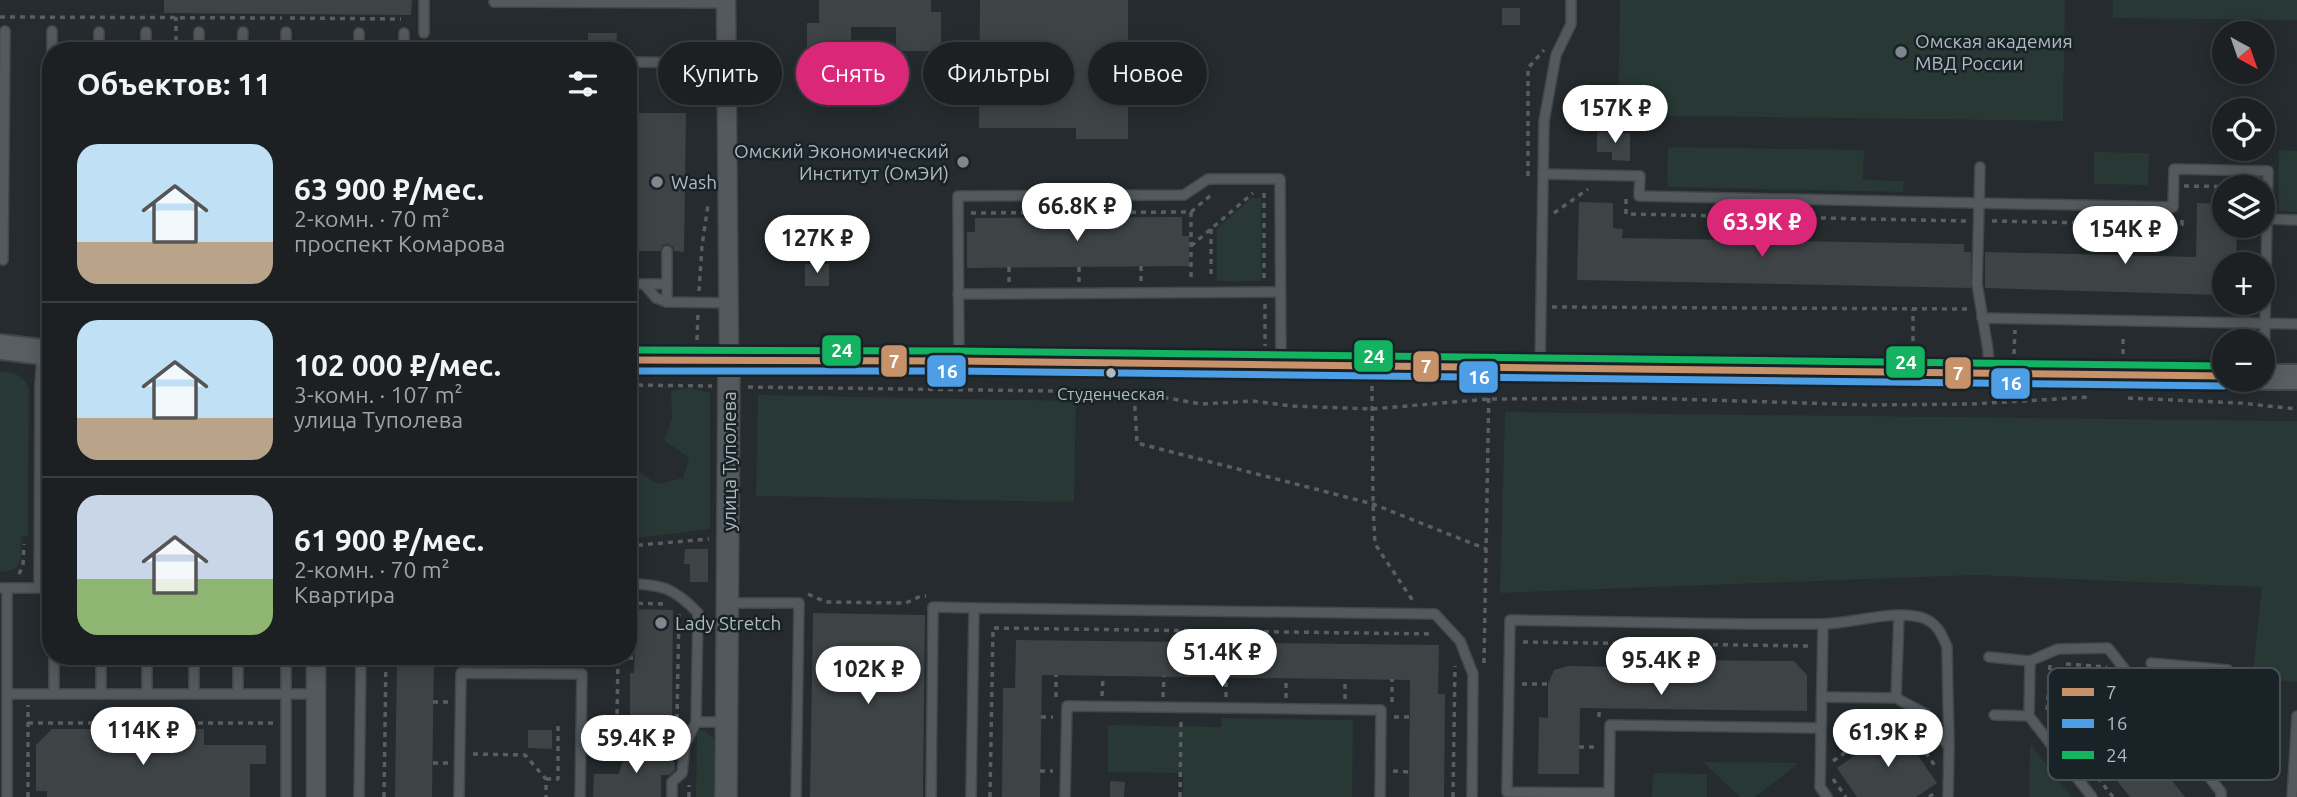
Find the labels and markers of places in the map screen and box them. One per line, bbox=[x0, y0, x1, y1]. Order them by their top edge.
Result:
place label: Омская академия МВД России bbox=[1915, 30, 2073, 74]
marker: Омская академия МВД России bbox=[1893, 44, 1909, 60]
pin: 157K ₽ bbox=[1558, 86, 1672, 145]
place label: Омский Экономический Институт (ОмЭИ) bbox=[734, 140, 949, 184]
marker: Омский Экономический Институт (ОмЭИ) bbox=[955, 154, 971, 170]
place label: Wash bbox=[671, 171, 717, 193]
marker: Wash bbox=[649, 174, 665, 190]
pin: 66.8K ₽ bbox=[1012, 184, 1142, 243]
pin: 63.9K ₽ bbox=[1697, 200, 1827, 259]
pin: 154K ₽ bbox=[2068, 206, 2182, 266]
pin: 127K ₽ bbox=[760, 216, 874, 275]
marker: Студенческая bbox=[1104, 366, 1118, 380]
place label: Студенческая bbox=[1057, 384, 1165, 403]
place label: Lady Stretch bbox=[675, 612, 781, 634]
marker: Lady Stretch bbox=[653, 615, 669, 631]
pin: 51.4K ₽ bbox=[1157, 630, 1287, 689]
pin: 95.4K ₽ bbox=[1596, 638, 1726, 697]
pin: 102K ₽ bbox=[811, 646, 925, 706]
pin: 114K ₽ bbox=[86, 708, 200, 767]
pin: 61.9K ₽ bbox=[1823, 710, 1953, 769]
pin: 59.4K ₽ bbox=[571, 716, 701, 775]

